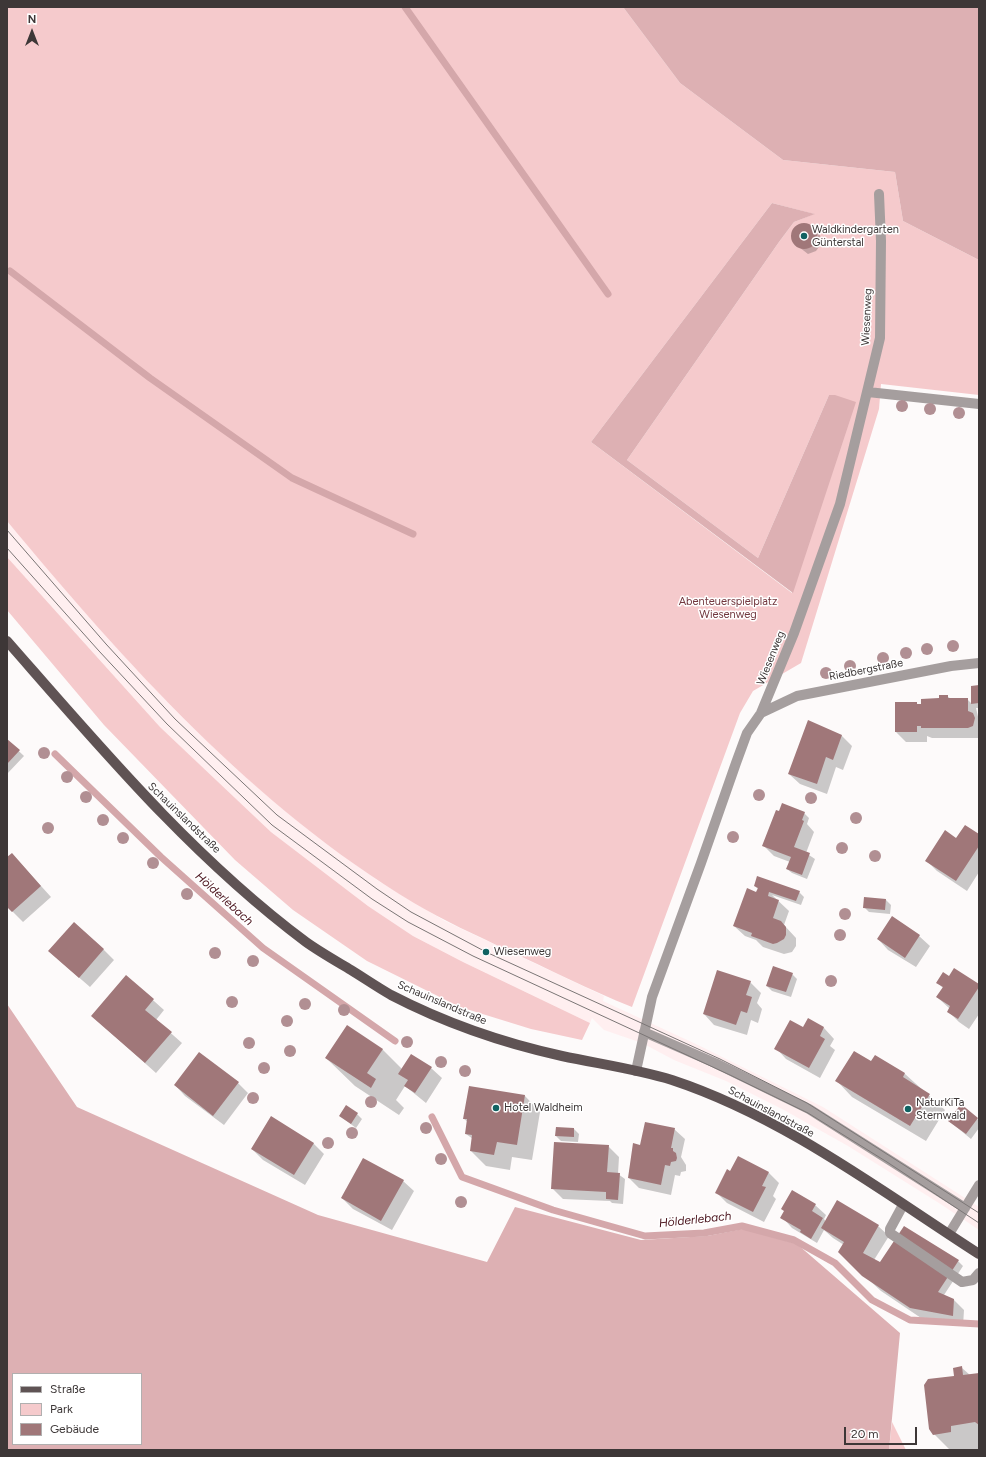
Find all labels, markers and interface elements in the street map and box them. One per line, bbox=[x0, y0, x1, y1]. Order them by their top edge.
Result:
north arrow bbox=[12, 12, 52, 52]
text: N bbox=[28, 13, 36, 26]
place label: Waldkindergarten Günterstal bbox=[812, 223, 899, 249]
marker: Waldkindergarten Günterstal bbox=[799, 231, 809, 241]
street label: Wiesenweg bbox=[859, 288, 875, 346]
park label: Abenteuerspielplatz Wiesenweg bbox=[679, 595, 777, 621]
street label: Wiesenweg bbox=[754, 629, 788, 687]
street label: Riedbergstraße bbox=[828, 656, 904, 684]
street label: Schauinslandstraße bbox=[145, 780, 223, 856]
water label: Hölderlebach bbox=[192, 869, 256, 929]
place label: Wiesenweg bbox=[494, 945, 551, 959]
marker: Wiesenweg bbox=[481, 947, 491, 957]
street label: Schauinslandstraße bbox=[395, 978, 489, 1028]
street label: Schauinslandstraße bbox=[726, 1084, 816, 1140]
place label: NaturKiTa Sternwald bbox=[916, 1096, 966, 1122]
place label: Hotel Waldheim bbox=[504, 1101, 583, 1115]
marker: Hotel Waldheim bbox=[491, 1103, 501, 1113]
marker: NaturKiTa Sternwald bbox=[903, 1104, 913, 1114]
water label: Hölderlebach bbox=[658, 1209, 732, 1231]
legend bbox=[12, 1373, 142, 1445]
text: Straße bbox=[50, 1382, 85, 1396]
text: Park bbox=[50, 1402, 73, 1416]
scale bar bbox=[846, 1419, 919, 1445]
text: Gebäude bbox=[50, 1422, 99, 1436]
text: 20 m bbox=[851, 1427, 879, 1441]

